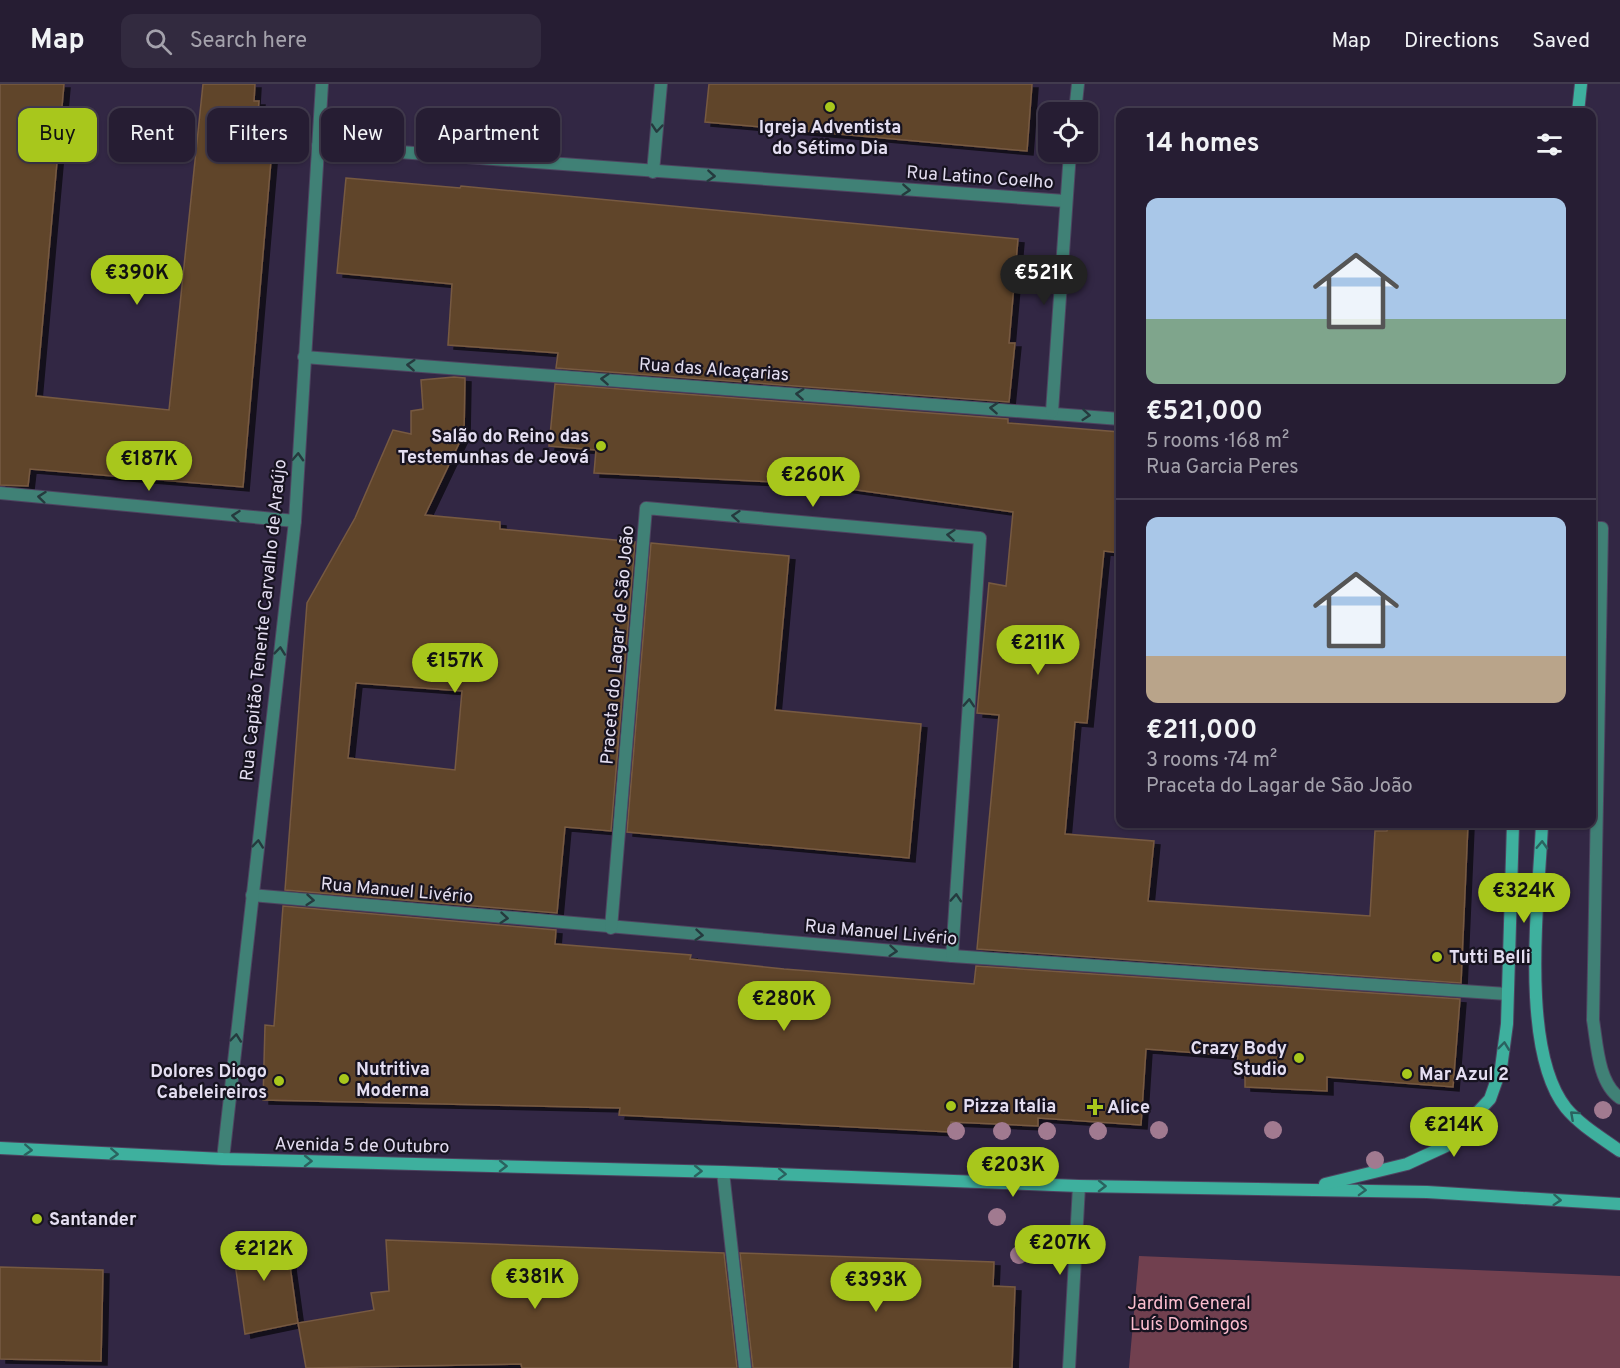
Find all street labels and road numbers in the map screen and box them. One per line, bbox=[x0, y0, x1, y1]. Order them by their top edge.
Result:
street label: Rua Latino Coelho bbox=[906, 162, 1054, 195]
street label: Rua das Alcaçarias bbox=[638, 354, 790, 387]
street label: Rua Capitão Tenente Carvalho de Araújo bbox=[236, 458, 293, 782]
street label: Praceta do Lagar de São João bbox=[597, 525, 640, 766]
street label: Rua Manuel Livério bbox=[320, 873, 474, 910]
street label: Rua Manuel Livério bbox=[804, 915, 958, 952]
street label: Avenida 5 de Outubro bbox=[274, 1133, 449, 1160]

